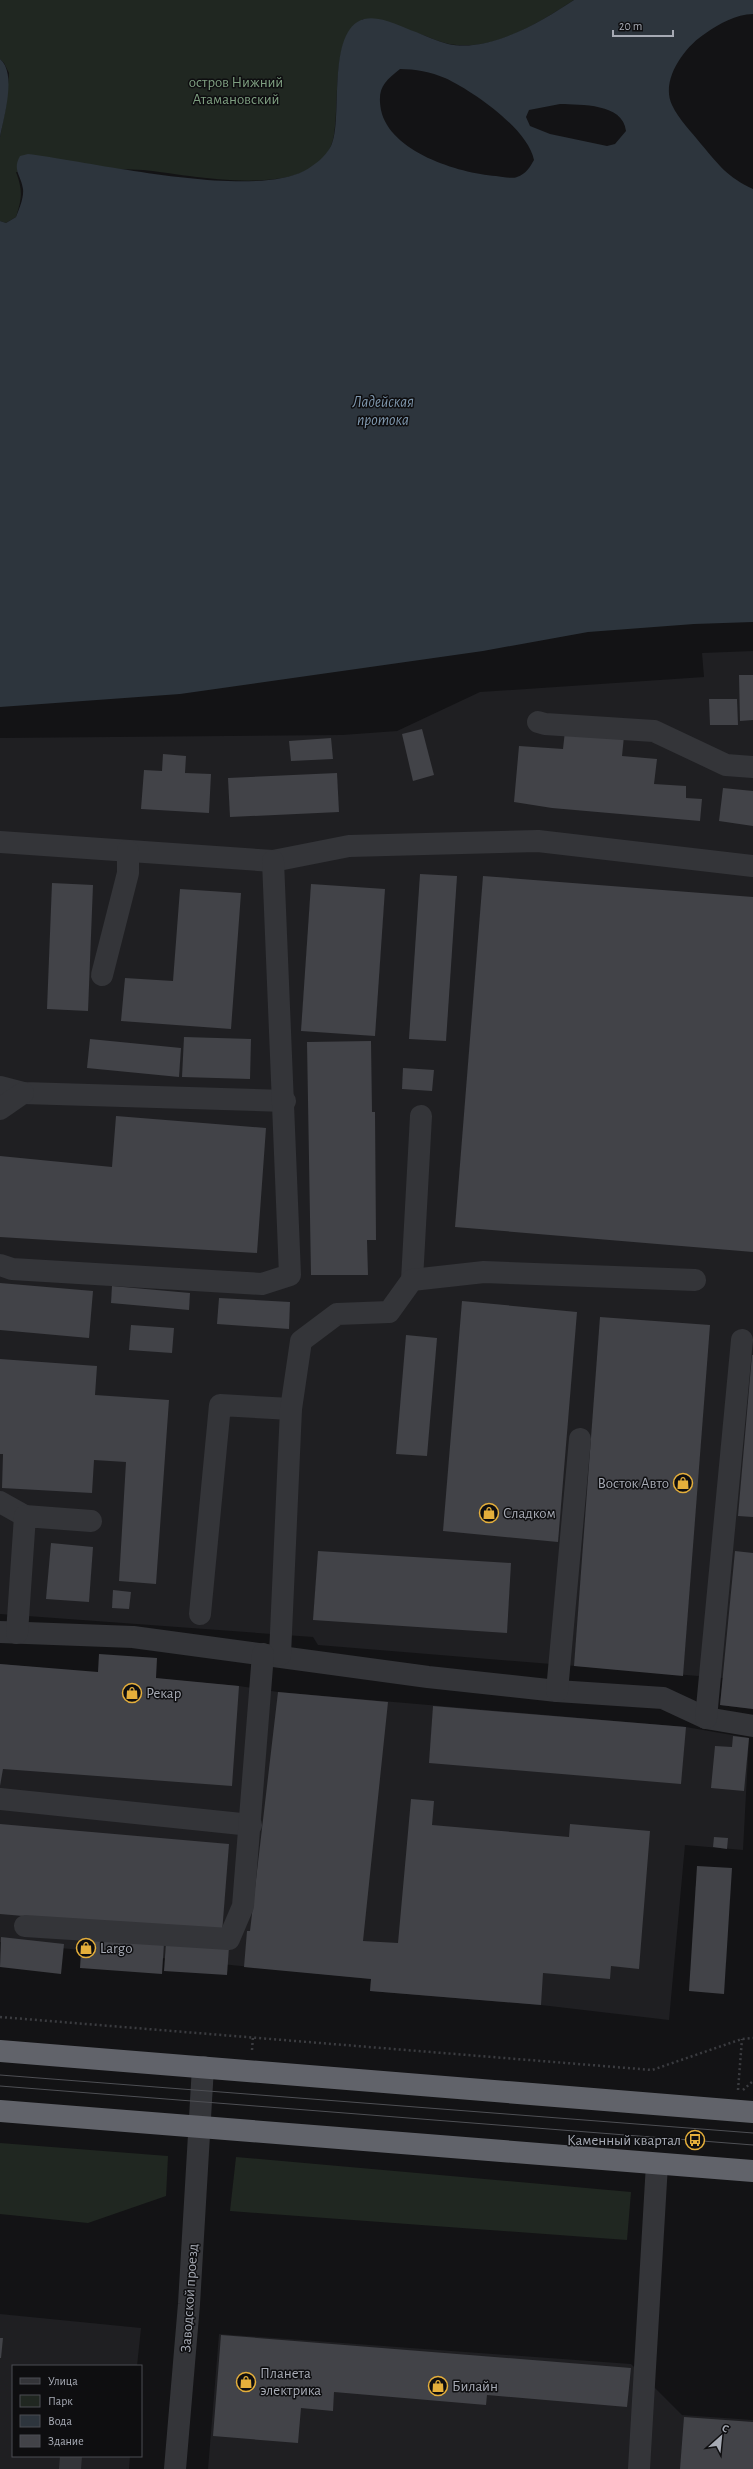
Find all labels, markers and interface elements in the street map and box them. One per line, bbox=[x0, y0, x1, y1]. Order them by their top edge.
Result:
scale bar bbox=[613, 12, 673, 38]
text: 20 m bbox=[619, 20, 642, 32]
park label: остров Нижний Атамановский bbox=[189, 75, 283, 107]
water label: Ладейская протока bbox=[351, 394, 414, 429]
shop icon: Восток Авто bbox=[672, 1472, 694, 1494]
place label: Восток Авто bbox=[598, 1476, 669, 1491]
shop icon: Сладком bbox=[478, 1502, 500, 1524]
place label: Сладком bbox=[503, 1506, 556, 1521]
shop icon: Рекар bbox=[121, 1682, 143, 1704]
place label: Рекар bbox=[146, 1686, 182, 1701]
shop icon: Largo bbox=[75, 1937, 97, 1959]
place label: Largo bbox=[100, 1941, 133, 1956]
bus stop icon: Каменный квартал bbox=[684, 2129, 706, 2151]
place label: Каменный квартал bbox=[567, 2133, 681, 2148]
street label: Заводской проезд bbox=[178, 2243, 201, 2353]
legend bbox=[12, 2365, 142, 2457]
place label: Планета электрика bbox=[260, 2366, 321, 2398]
shop icon: Планета электрика bbox=[235, 2371, 257, 2393]
text: Улица bbox=[48, 2375, 78, 2387]
shop icon: Билайн bbox=[427, 2375, 449, 2397]
place label: Билайн bbox=[452, 2379, 498, 2394]
text: Парк bbox=[48, 2395, 73, 2407]
text: Вода bbox=[48, 2415, 72, 2427]
north arrow bbox=[701, 2417, 741, 2457]
text: С bbox=[720, 2422, 731, 2435]
text: Здание bbox=[48, 2435, 84, 2447]

